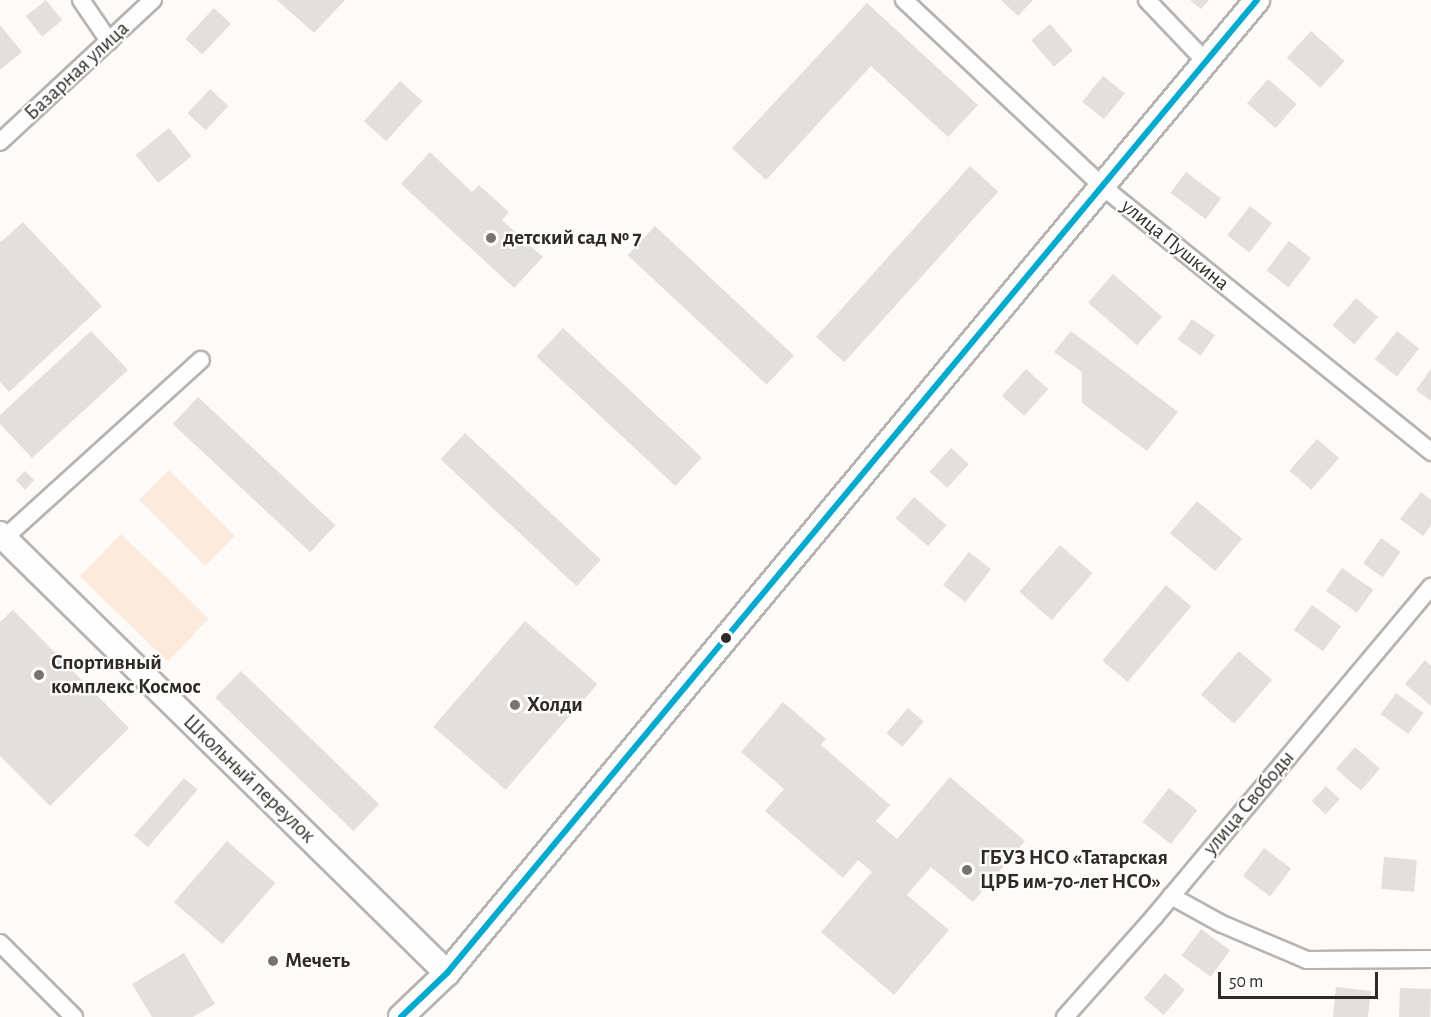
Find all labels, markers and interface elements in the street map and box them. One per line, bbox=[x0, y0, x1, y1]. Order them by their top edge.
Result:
street label: Базарная улица bbox=[19, 16, 135, 126]
street label: улица Пушкина bbox=[1116, 194, 1234, 296]
place label: детский сад № 7 bbox=[503, 225, 641, 251]
marker: детский сад № 7 bbox=[484, 231, 498, 245]
unlabelled marker bbox=[720, 632, 732, 644]
place label: Спортивный комплекс Космос bbox=[51, 650, 201, 700]
marker: Спортивный комплекс Космос bbox=[32, 668, 46, 682]
place label: Холди bbox=[527, 692, 583, 718]
marker: Холди bbox=[508, 698, 522, 712]
street label: Школьный переулок bbox=[178, 709, 320, 849]
street label: улица Свободы bbox=[1198, 746, 1300, 860]
place label: ГБУЗ НСО «Татарская ЦРБ им-70-лет НСО» bbox=[980, 845, 1168, 895]
marker: ГБУЗ НСО «Татарская ЦРБ им-70-лет НСО» bbox=[958, 861, 976, 879]
place label: Мечеть bbox=[285, 948, 350, 974]
marker: Мечеть bbox=[266, 954, 280, 968]
scale bar bbox=[1221, 960, 1382, 998]
text: 50 m bbox=[1229, 973, 1263, 991]

